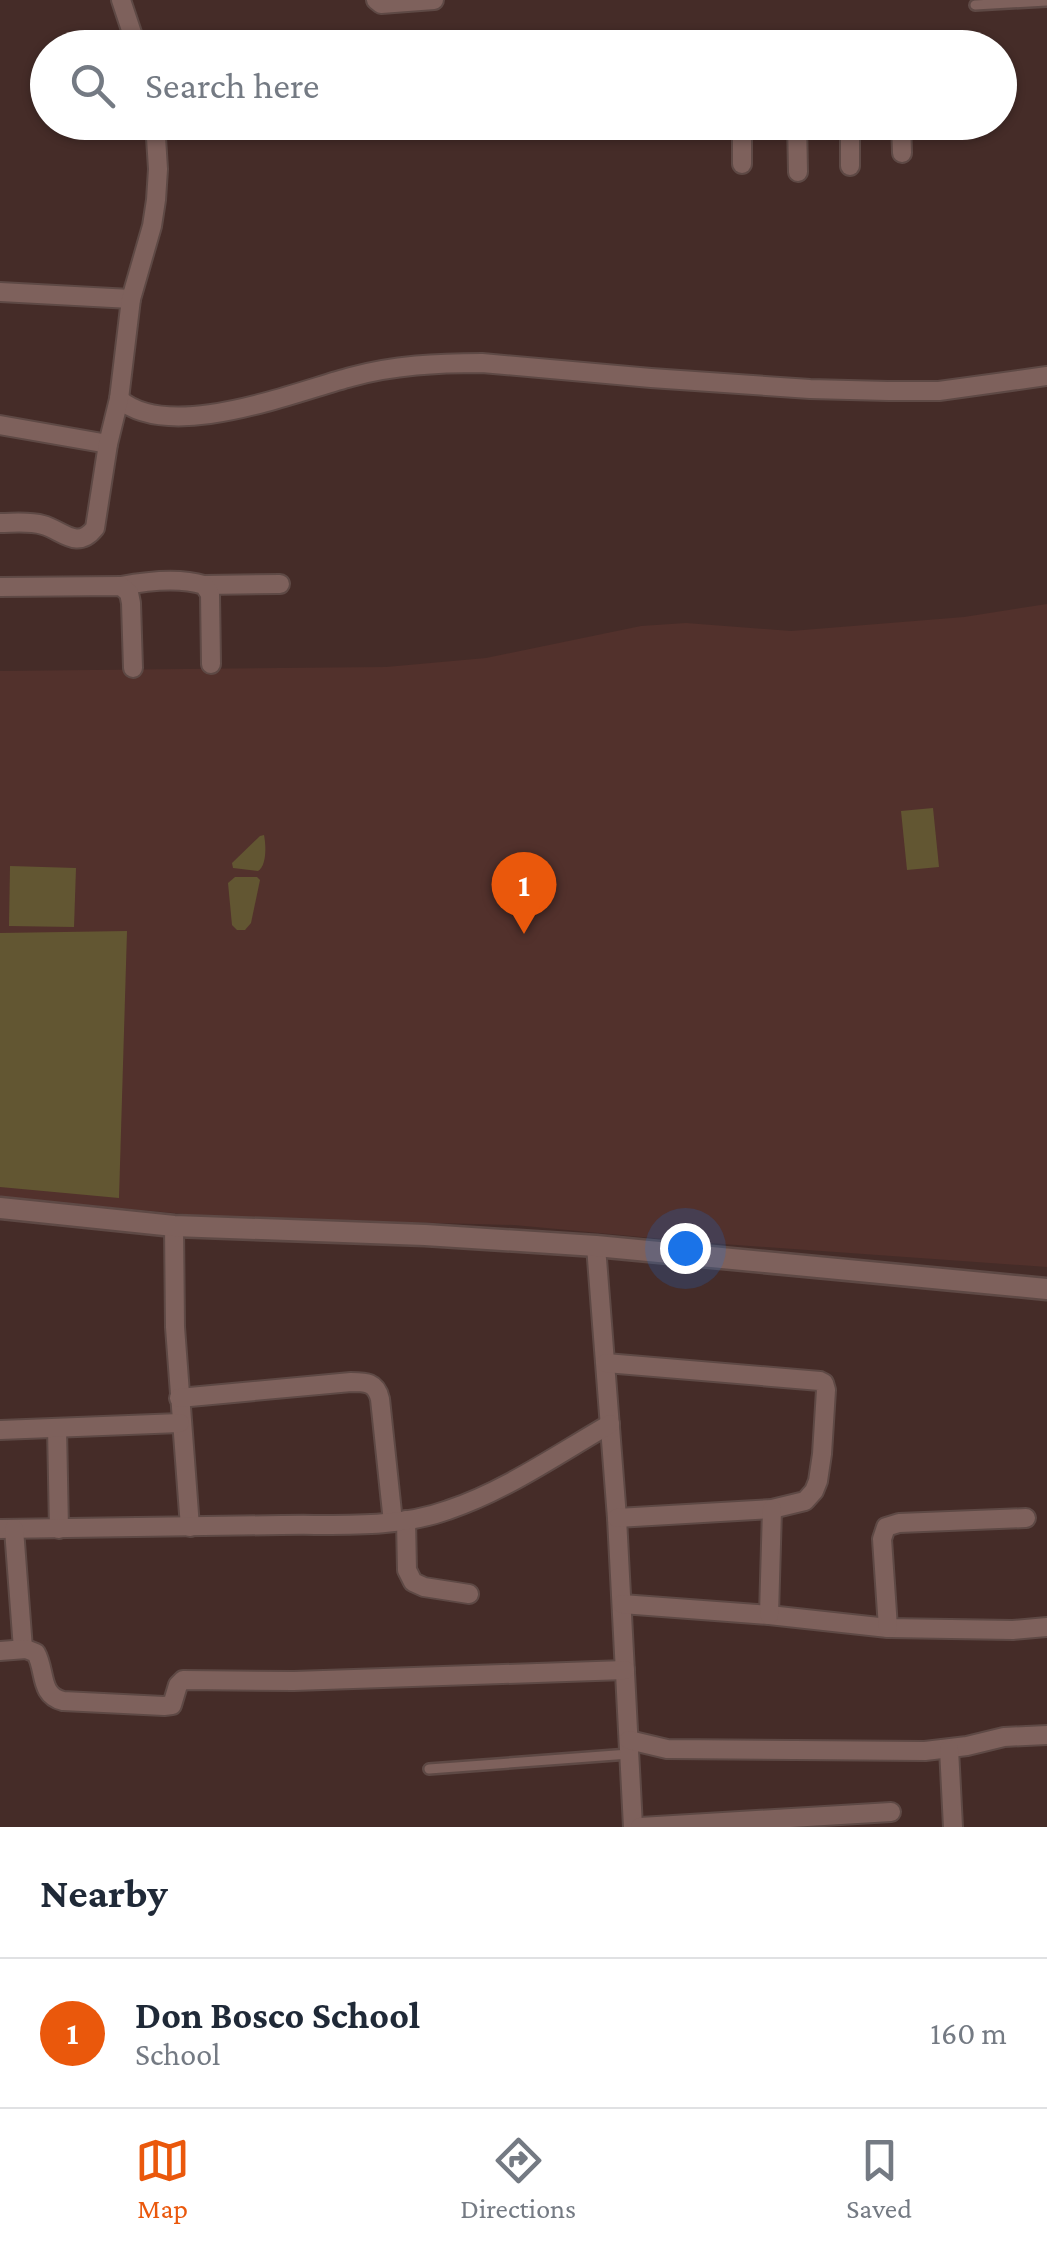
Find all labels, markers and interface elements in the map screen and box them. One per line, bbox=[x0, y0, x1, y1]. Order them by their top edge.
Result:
search box bbox=[30, 30, 1017, 140]
icon: search bbox=[65, 58, 120, 113]
text: Search here bbox=[145, 64, 319, 106]
pin: 1 bbox=[492, 852, 556, 934]
your location bbox=[660, 1223, 711, 1274]
text: Nearby bbox=[40, 1869, 168, 1916]
text: Don Bosco School bbox=[135, 1994, 420, 2036]
text: 1 bbox=[67, 2015, 78, 2051]
text: 160 m bbox=[930, 2015, 1007, 2051]
text: School bbox=[135, 2036, 220, 2072]
tab: Map bbox=[135, 2133, 190, 2224]
tab: Directions bbox=[460, 2133, 576, 2224]
tab: Saved bbox=[846, 2133, 912, 2224]

